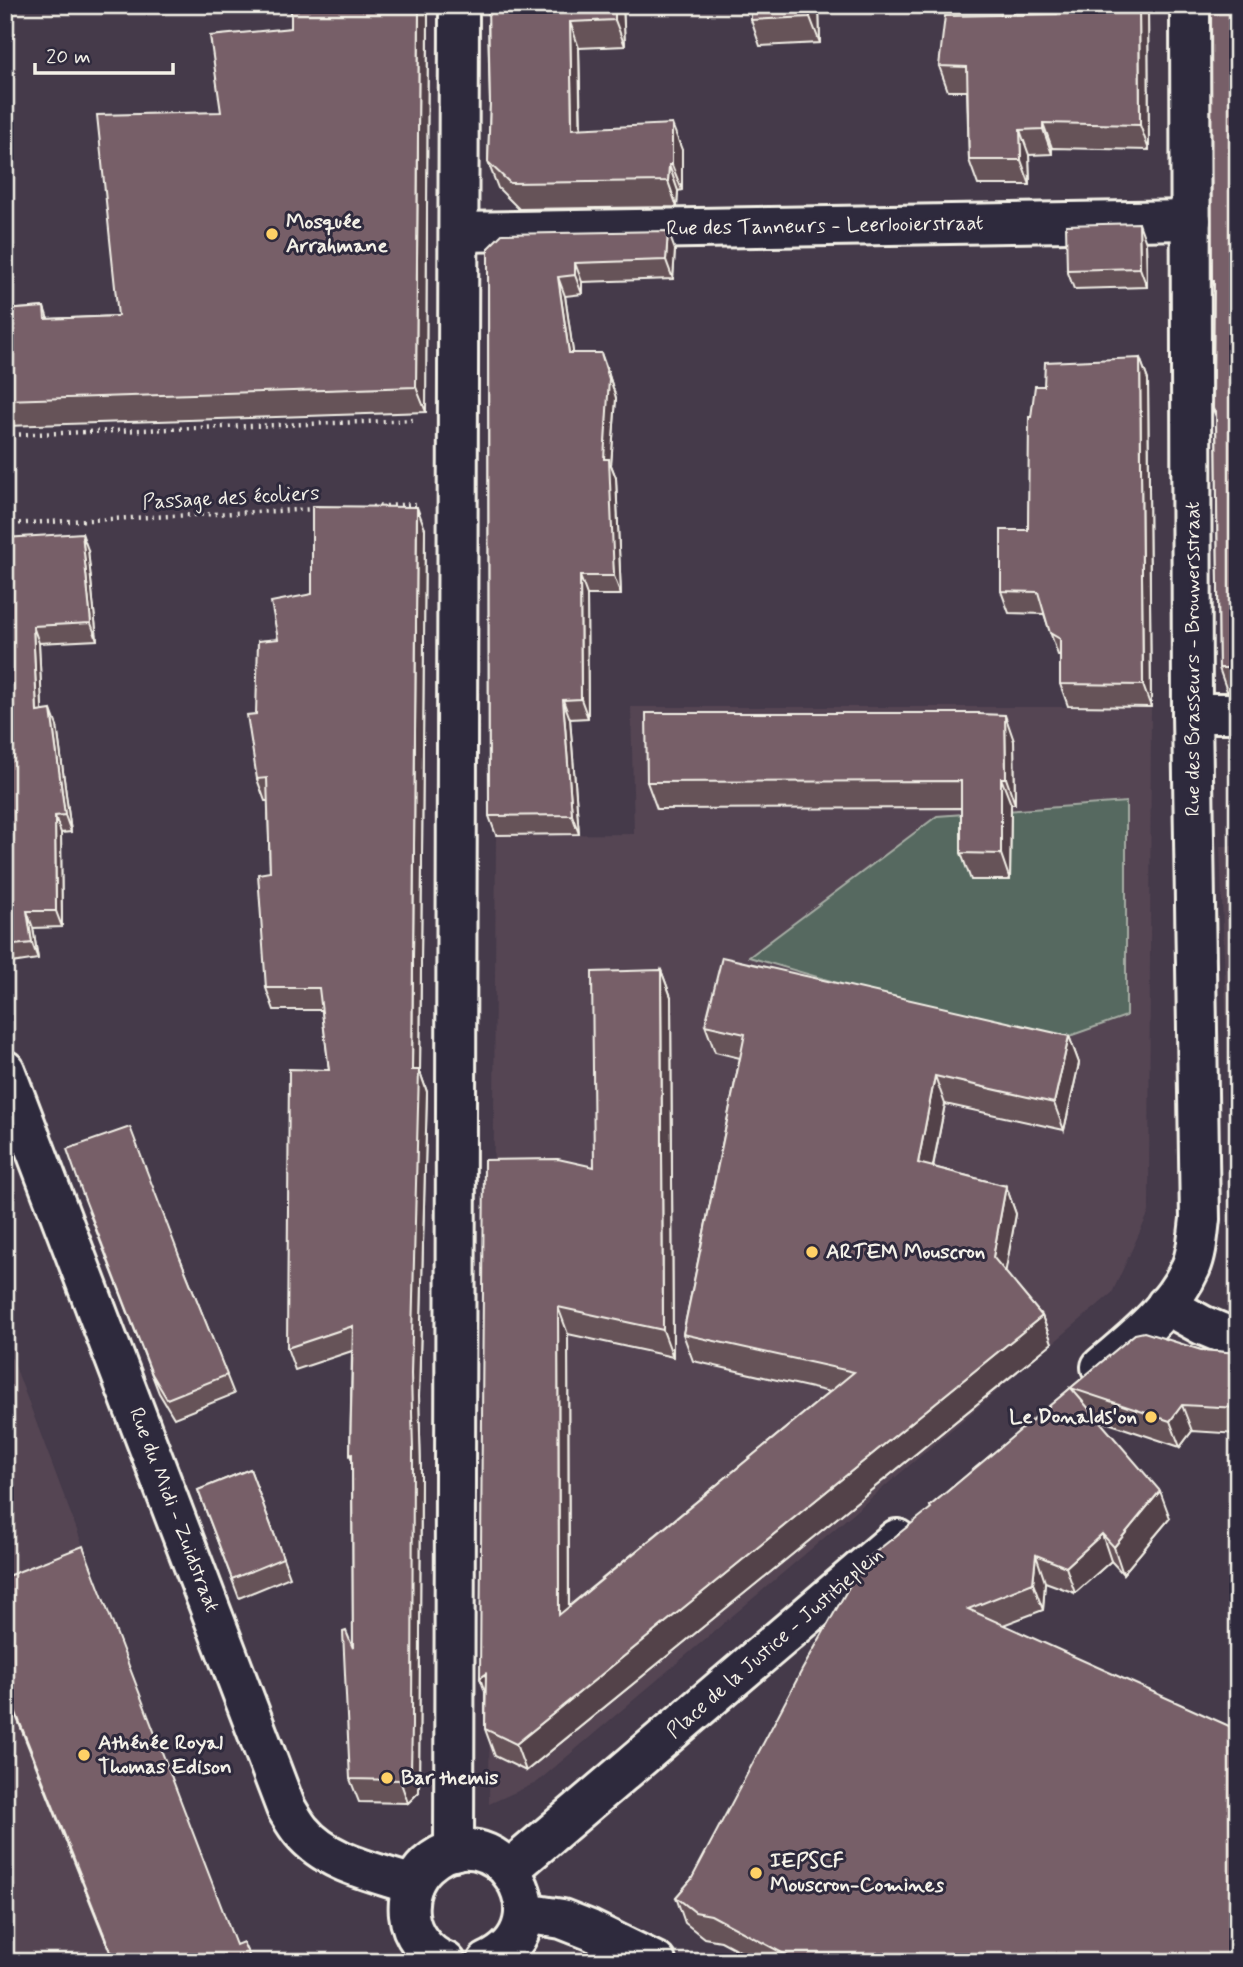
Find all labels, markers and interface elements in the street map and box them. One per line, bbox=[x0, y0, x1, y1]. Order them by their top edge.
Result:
scale bar bbox=[35, 32, 173, 76]
text: 20 m bbox=[46, 43, 91, 71]
place label: Mosquée Arrahmane bbox=[286, 208, 388, 260]
street label: Rue des Tanneurs - Leerlooierstraat bbox=[666, 209, 984, 243]
marker: Mosquée Arrahmane bbox=[264, 226, 280, 242]
street label: Passage des écoliers bbox=[142, 479, 320, 517]
street label: Rue des Brasseurs - Brouwersstraat bbox=[1179, 501, 1207, 817]
place label: ARTEM Mouscron bbox=[826, 1238, 985, 1266]
marker: ARTEM Mouscron bbox=[804, 1244, 820, 1260]
street label: Rue du Midi - Zuidstraat bbox=[122, 1403, 226, 1617]
place label: Le Donalds'on bbox=[1009, 1403, 1137, 1431]
marker: Le Donalds'on bbox=[1143, 1409, 1159, 1425]
street label: Place de la Justice - Justitieplein bbox=[661, 1541, 889, 1745]
place label: Athénée Royal Thomas Edison bbox=[98, 1729, 232, 1781]
marker: Athénée Royal Thomas Edison bbox=[76, 1747, 92, 1763]
place label: Bar themis bbox=[401, 1764, 499, 1792]
marker: Bar themis bbox=[379, 1770, 395, 1786]
place label: IEPSCF Mouscron-Comines bbox=[770, 1847, 945, 1899]
marker: IEPSCF Mouscron-Comines bbox=[748, 1865, 764, 1881]

